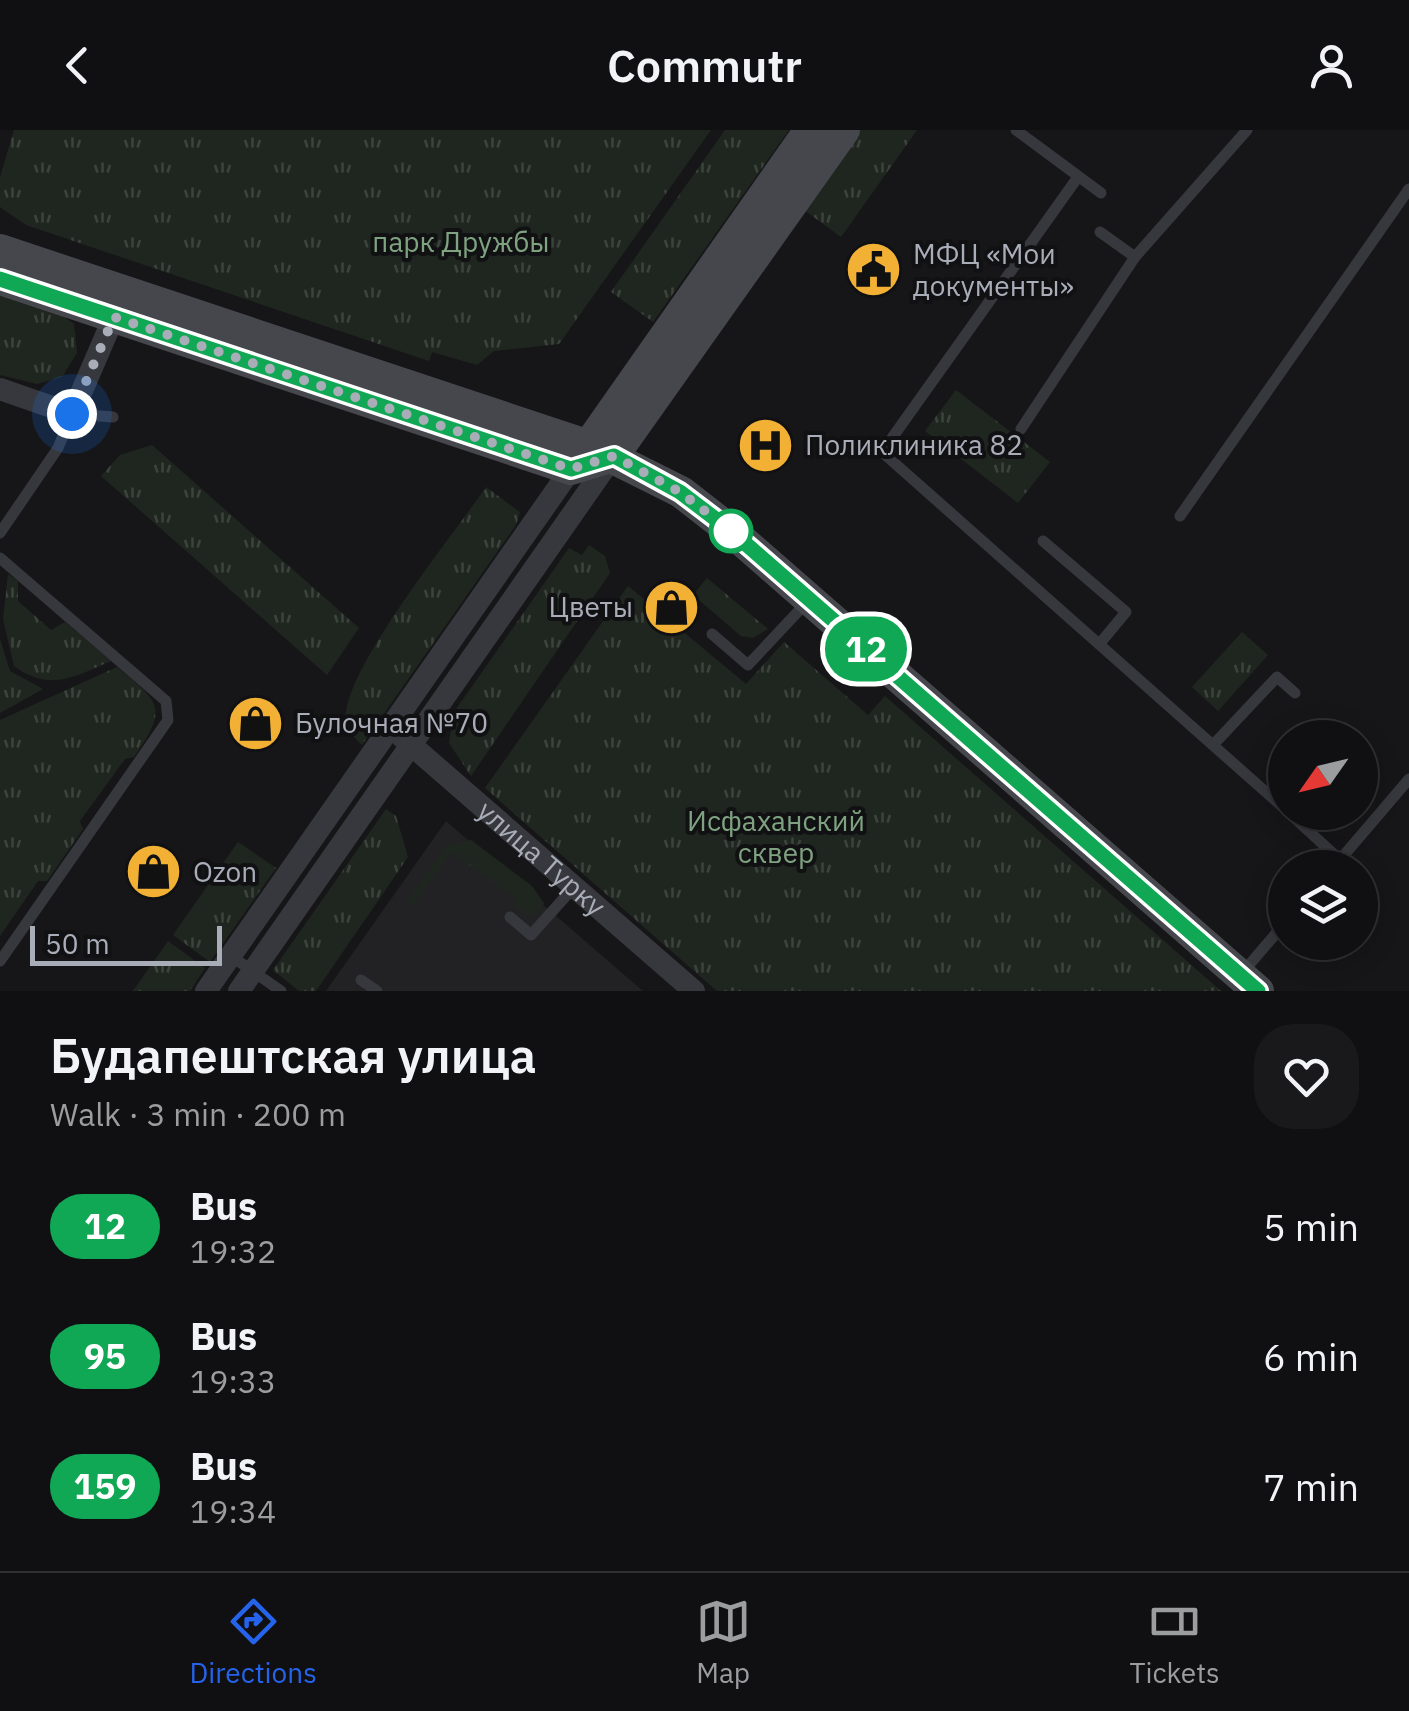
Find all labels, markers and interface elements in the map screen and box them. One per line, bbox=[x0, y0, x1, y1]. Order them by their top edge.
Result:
text: Commutr bbox=[607, 36, 802, 94]
icon: back bbox=[50, 38, 105, 93]
icon: person bbox=[1304, 38, 1359, 93]
park label: парк Дружбы bbox=[372, 223, 550, 260]
place label: МФЦ «Мои документы» bbox=[913, 235, 1074, 304]
public building icon: МФЦ «Мои документы» bbox=[844, 240, 904, 300]
your location bbox=[47, 389, 97, 439]
hospital icon: Поликлиника 82 bbox=[736, 415, 796, 475]
place label: Поликлиника 82 bbox=[805, 426, 1023, 463]
unlabelled marker bbox=[710, 510, 752, 552]
shop icon: Цветы bbox=[642, 577, 702, 637]
place label: Цветы bbox=[548, 588, 633, 625]
line badge: 12 bbox=[821, 616, 911, 682]
text: 12 bbox=[845, 626, 887, 672]
shop icon: Булочная №70 bbox=[226, 693, 286, 753]
place label: Булочная №70 bbox=[295, 704, 488, 741]
north arrow bbox=[1268, 720, 1378, 830]
map controls bbox=[1268, 720, 1378, 960]
street label: улица Турку bbox=[470, 792, 614, 924]
park label: Исфаханский сквер bbox=[687, 802, 865, 871]
shop icon: Ozon bbox=[124, 842, 184, 902]
button: layers bbox=[1268, 850, 1378, 960]
place label: Ozon bbox=[193, 853, 257, 890]
scale bar bbox=[30, 921, 222, 966]
text: 50 m bbox=[45, 925, 110, 962]
text: Будапештская улица bbox=[50, 1024, 536, 1086]
button: heart bbox=[1254, 1024, 1359, 1129]
text: Walk · 3 min · 200 m bbox=[50, 1093, 346, 1135]
text: Bus bbox=[190, 1181, 257, 1230]
text: 5 min bbox=[1263, 1202, 1359, 1251]
text: 12 bbox=[84, 1203, 126, 1249]
text: 19:32 bbox=[190, 1230, 276, 1272]
text: Bus bbox=[190, 1311, 257, 1360]
text: 6 min bbox=[1263, 1332, 1359, 1381]
text: 95 bbox=[84, 1333, 126, 1379]
text: 19:33 bbox=[190, 1360, 276, 1402]
text: Bus bbox=[190, 1441, 257, 1490]
text: 7 min bbox=[1263, 1462, 1359, 1511]
text: 159 bbox=[73, 1463, 137, 1509]
text: 19:34 bbox=[190, 1490, 276, 1532]
tab: Directions bbox=[189, 1594, 317, 1691]
tab: Map bbox=[696, 1594, 751, 1691]
tab: Tickets bbox=[1129, 1594, 1220, 1691]

